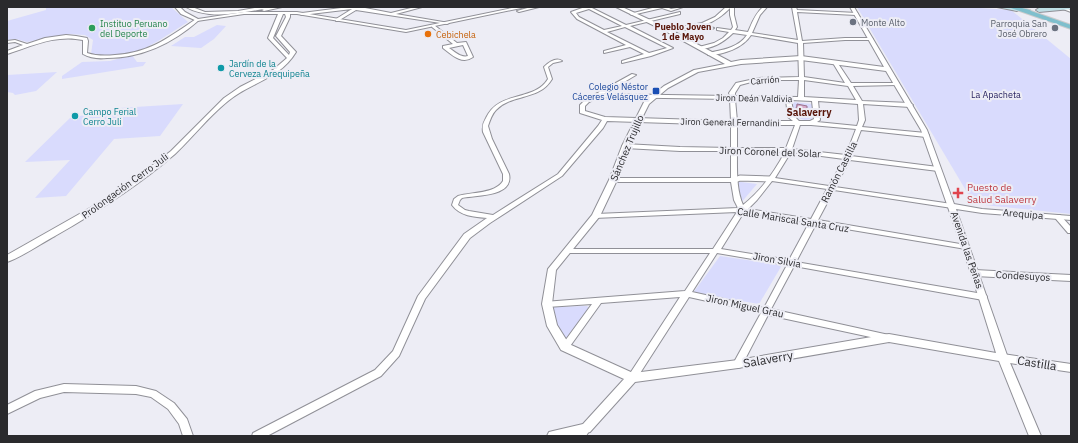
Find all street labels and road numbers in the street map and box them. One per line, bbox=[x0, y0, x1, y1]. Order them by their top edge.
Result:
street label: Carrión bbox=[750, 73, 780, 87]
street label: Jiron Deán Valdivia bbox=[715, 92, 793, 104]
street label: Sánchez Trujillo bbox=[607, 113, 647, 183]
street label: Jiron General Fernandini bbox=[680, 116, 780, 128]
street label: Ramón Castilla bbox=[818, 139, 860, 205]
street label: Jiron Coronel del Solar bbox=[719, 144, 821, 160]
street label: Prolongación Cerro Juli bbox=[79, 150, 171, 222]
street label: Calle Mariscal Santa Cruz bbox=[736, 205, 850, 235]
street label: Arequipa bbox=[1002, 206, 1044, 222]
street label: Avenida las Peñas bbox=[948, 210, 986, 290]
street label: Jiron Silvia bbox=[752, 249, 803, 271]
street label: Condesuyos bbox=[995, 268, 1051, 284]
street label: Jiron Miguel Grau bbox=[705, 291, 785, 321]
street label: Salaverry bbox=[742, 347, 794, 371]
street label: Castilla bbox=[1016, 352, 1058, 374]

